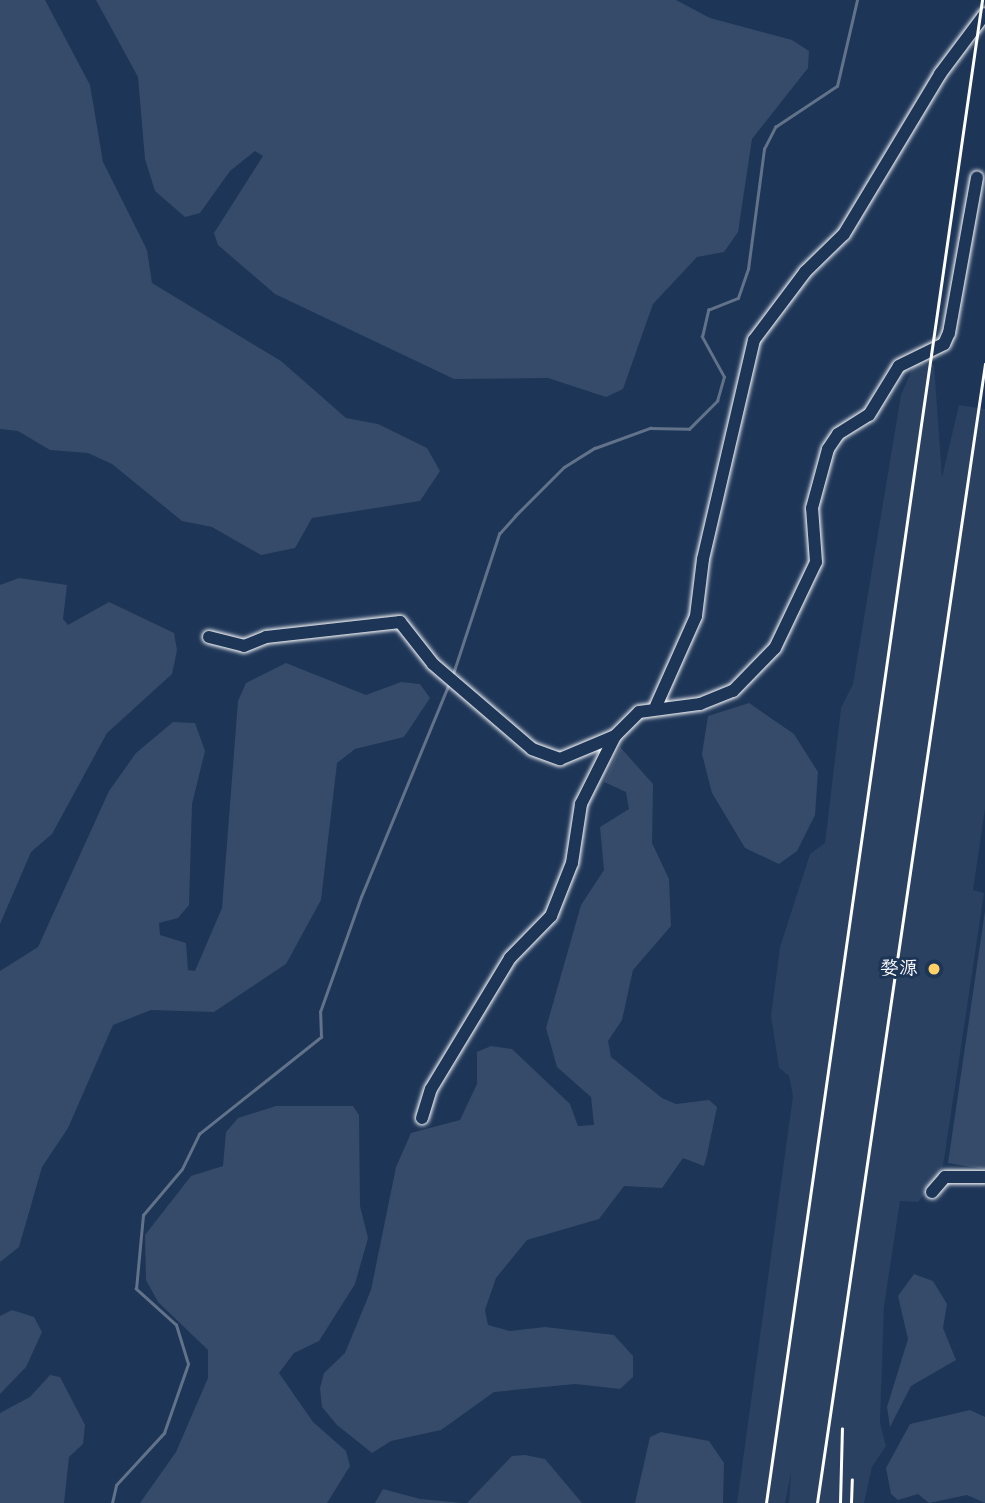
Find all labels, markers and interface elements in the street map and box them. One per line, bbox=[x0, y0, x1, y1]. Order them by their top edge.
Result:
place label: 婺源 bbox=[880, 958, 918, 980]
marker: 婺源 bbox=[924, 959, 944, 979]

